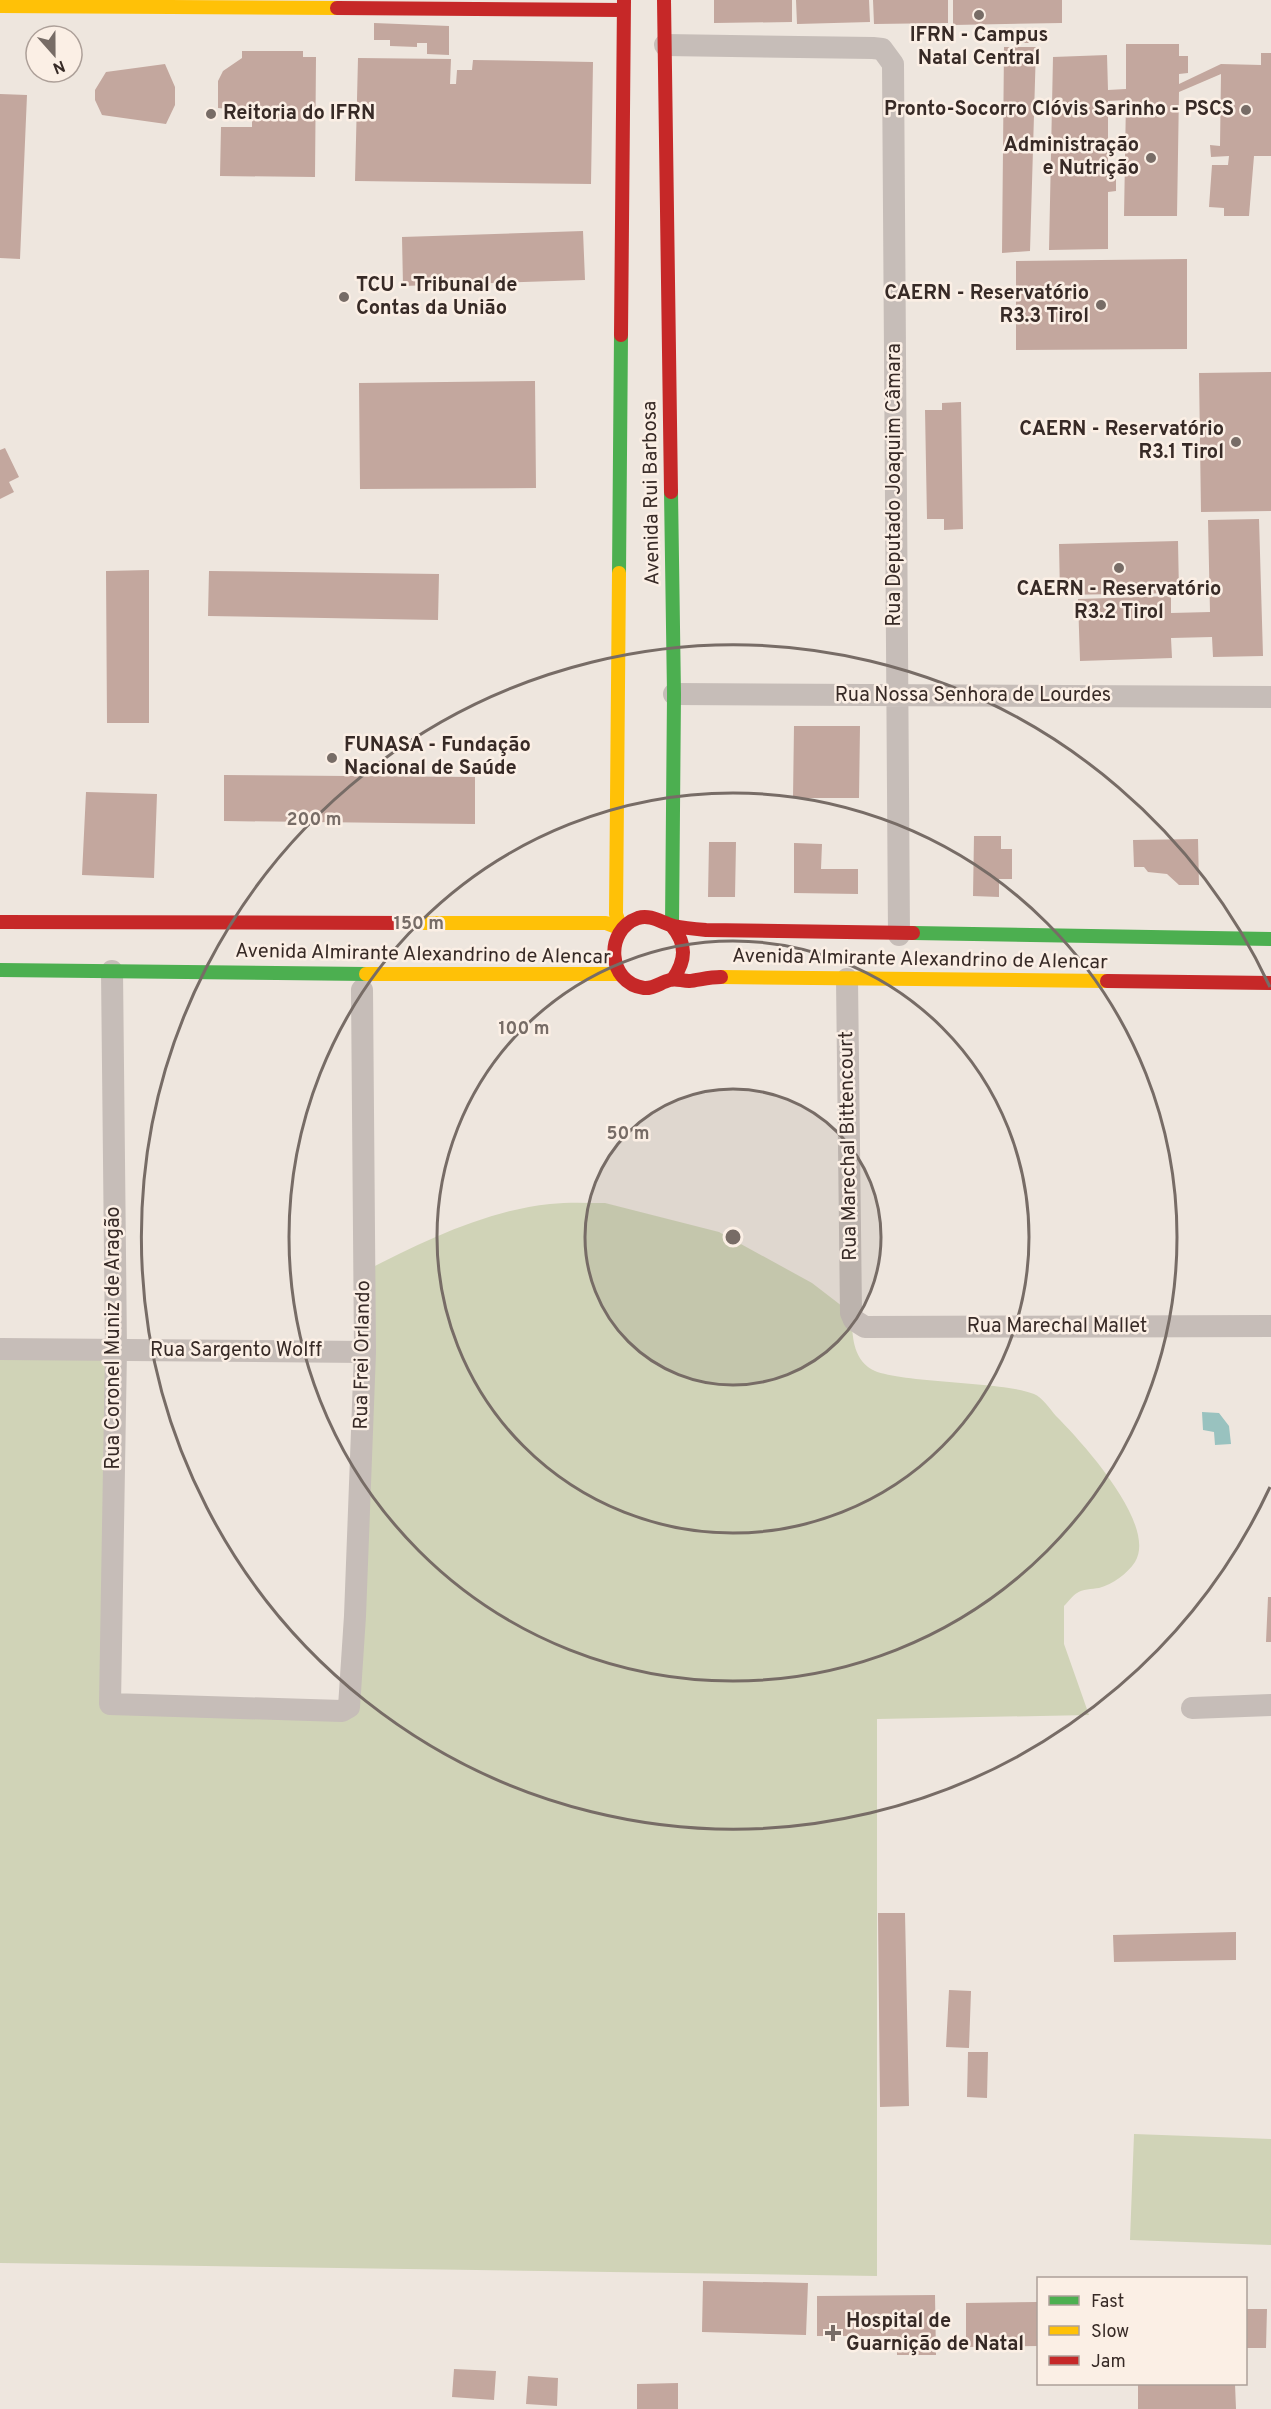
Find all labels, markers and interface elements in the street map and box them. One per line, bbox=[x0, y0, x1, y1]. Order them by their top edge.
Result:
marker: IFRN - Campus Natal Central bbox=[972, 8, 986, 22]
place label: IFRN - Campus Natal Central bbox=[910, 23, 1048, 72]
north arrow bbox=[24, 24, 84, 84]
text: N bbox=[50, 55, 68, 78]
place label: Pronto-Socorro Clóvis Sarinho - PSCS bbox=[884, 97, 1234, 123]
place label: Reitoria do IFRN bbox=[223, 101, 375, 127]
marker: Pronto-Socorro Clóvis Sarinho - PSCS bbox=[1239, 103, 1253, 117]
marker: Reitoria do IFRN bbox=[204, 107, 218, 121]
place label: Administração e Nutrição bbox=[1004, 133, 1139, 182]
marker: Administração e Nutrição bbox=[1144, 151, 1158, 165]
place label: TCU - Tribunal de Contas da União bbox=[356, 273, 517, 322]
place label: CAERN - Reservatório R3.3 Tirol bbox=[884, 281, 1089, 330]
marker: TCU - Tribunal de Contas da União bbox=[337, 290, 351, 304]
marker: CAERN - Reservatório R3.3 Tirol bbox=[1094, 298, 1108, 312]
street label: Rua Deputado Joaquim Câmara bbox=[882, 343, 908, 627]
street label: Avenida Rui Barbosa bbox=[637, 401, 667, 585]
place label: CAERN - Reservatório R3.1 Tirol bbox=[1019, 417, 1224, 466]
marker: CAERN - Reservatório R3.1 Tirol bbox=[1229, 435, 1243, 449]
marker: CAERN - Reservatório R3.2 Tirol bbox=[1112, 561, 1126, 575]
place label: CAERN - Reservatório R3.2 Tirol bbox=[1017, 577, 1221, 626]
street label: Rua Nossa Senhora de Lourdes bbox=[835, 683, 1111, 709]
place label: FUNASA - Fundação Nacional de Saúde bbox=[344, 733, 531, 782]
marker: FUNASA - Fundação Nacional de Saúde bbox=[325, 751, 339, 765]
text: 200 m bbox=[286, 809, 342, 832]
text: 150 m bbox=[394, 913, 444, 936]
street label: Avenida Almirante Alexandrino de Alencar bbox=[235, 939, 611, 971]
street label: Avenida Almirante Alexandrino de Alencar bbox=[732, 944, 1108, 976]
text: 100 m bbox=[498, 1018, 550, 1041]
street label: Rua Marechal Bittencourt bbox=[834, 1031, 864, 1261]
text: 50 m bbox=[606, 1123, 650, 1146]
street label: Rua Coronel Muniz de Aragão bbox=[101, 1206, 127, 1470]
centre of rings bbox=[723, 1227, 743, 1247]
street label: Rua Frei Orlando bbox=[349, 1280, 377, 1430]
street label: Rua Marechal Mallet bbox=[967, 1314, 1147, 1340]
street label: Rua Sargento Wolff bbox=[150, 1338, 322, 1364]
legend bbox=[1037, 2277, 1247, 2385]
text: Fast bbox=[1091, 2291, 1124, 2314]
place label: Hospital de Guarnição de Natal bbox=[846, 2309, 1024, 2358]
text: Slow bbox=[1091, 2321, 1129, 2344]
marker: Hospital de Guarnição de Natal bbox=[824, 2324, 842, 2342]
text: Jam bbox=[1091, 2351, 1126, 2374]

